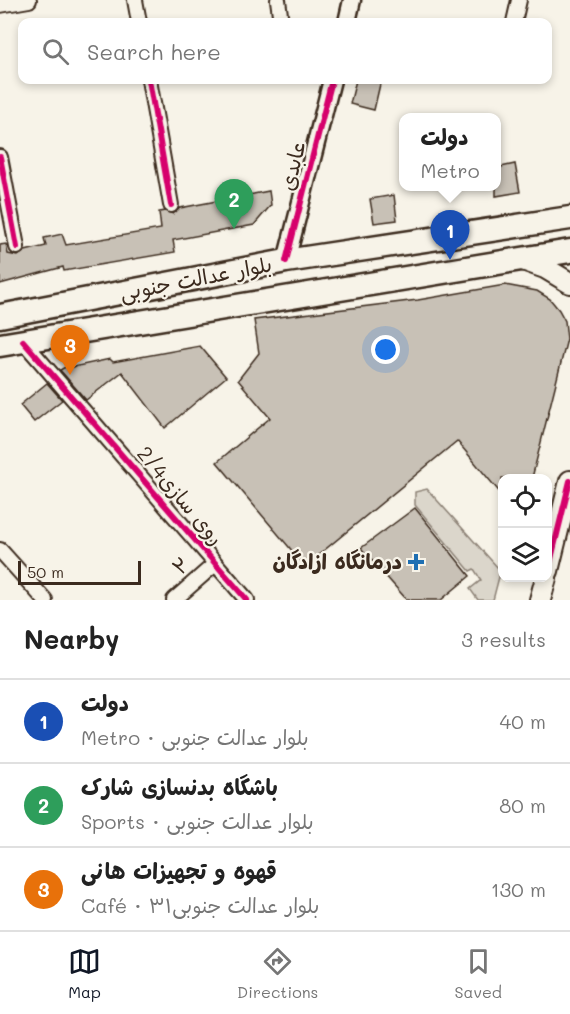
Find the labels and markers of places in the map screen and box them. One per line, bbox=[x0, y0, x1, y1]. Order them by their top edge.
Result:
pin: 2 bbox=[214, 180, 254, 229]
pin: 1 bbox=[430, 210, 470, 260]
pin: 3 bbox=[50, 326, 90, 375]
place label: درمانگاه ازادگان bbox=[273, 547, 402, 574]
marker: درمانگاه ازادگان bbox=[407, 553, 425, 571]

